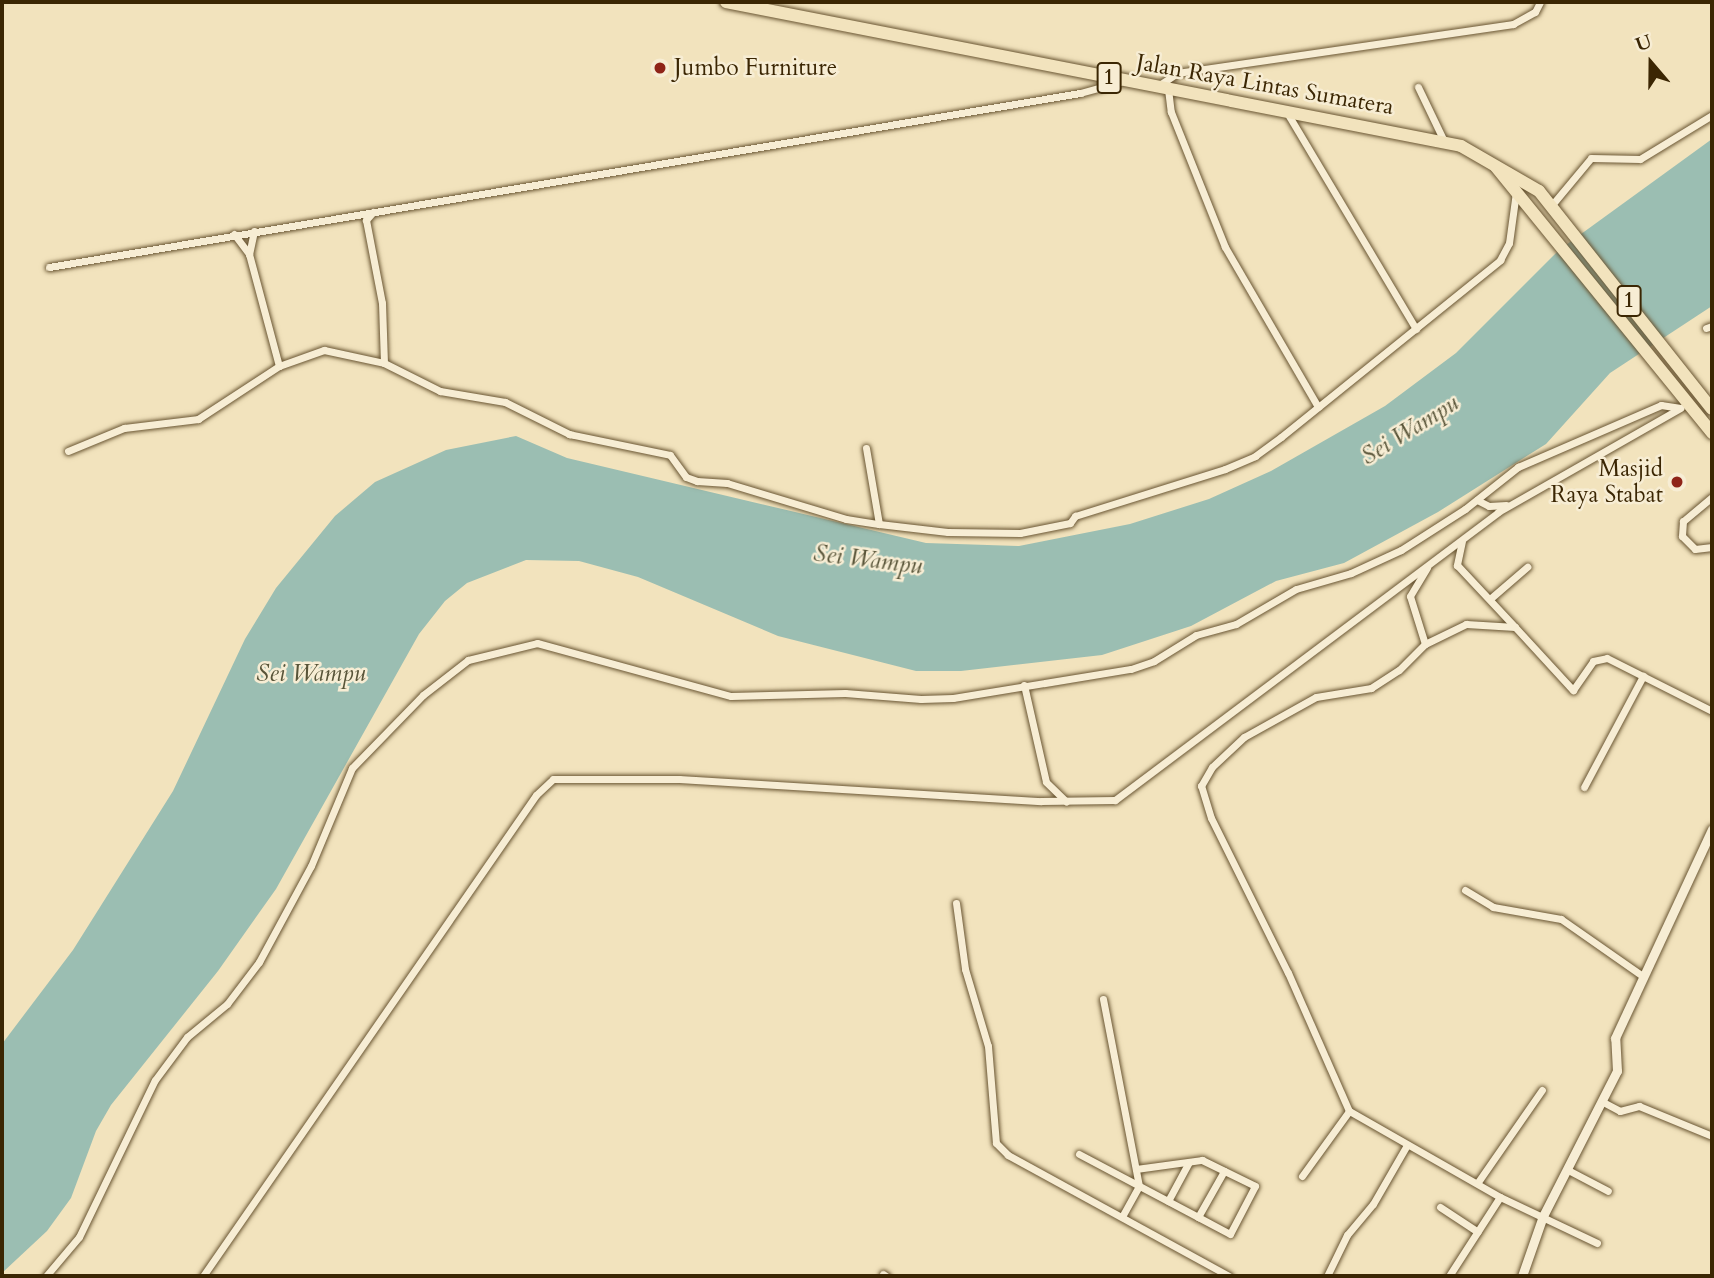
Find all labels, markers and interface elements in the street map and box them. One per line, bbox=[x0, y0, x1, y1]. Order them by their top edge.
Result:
north arrow bbox=[1616, 28, 1686, 98]
text: U bbox=[1632, 28, 1656, 58]
street label: Jalan Raya Lintas Sumatera bbox=[1134, 49, 1396, 121]
place label: Jumbo Furniture bbox=[674, 54, 837, 82]
marker: Jumbo Furniture bbox=[652, 60, 668, 76]
road number: 1 bbox=[1095, 60, 1123, 96]
road number: 1 bbox=[1615, 284, 1643, 318]
water label: Sei Wampu bbox=[1356, 389, 1464, 471]
place label: Masjid Raya Stabat bbox=[1551, 455, 1663, 509]
marker: Masjid Raya Stabat bbox=[1669, 474, 1685, 490]
water label: Sei Wampu bbox=[812, 539, 924, 581]
water label: Sei Wampu bbox=[256, 660, 366, 688]

